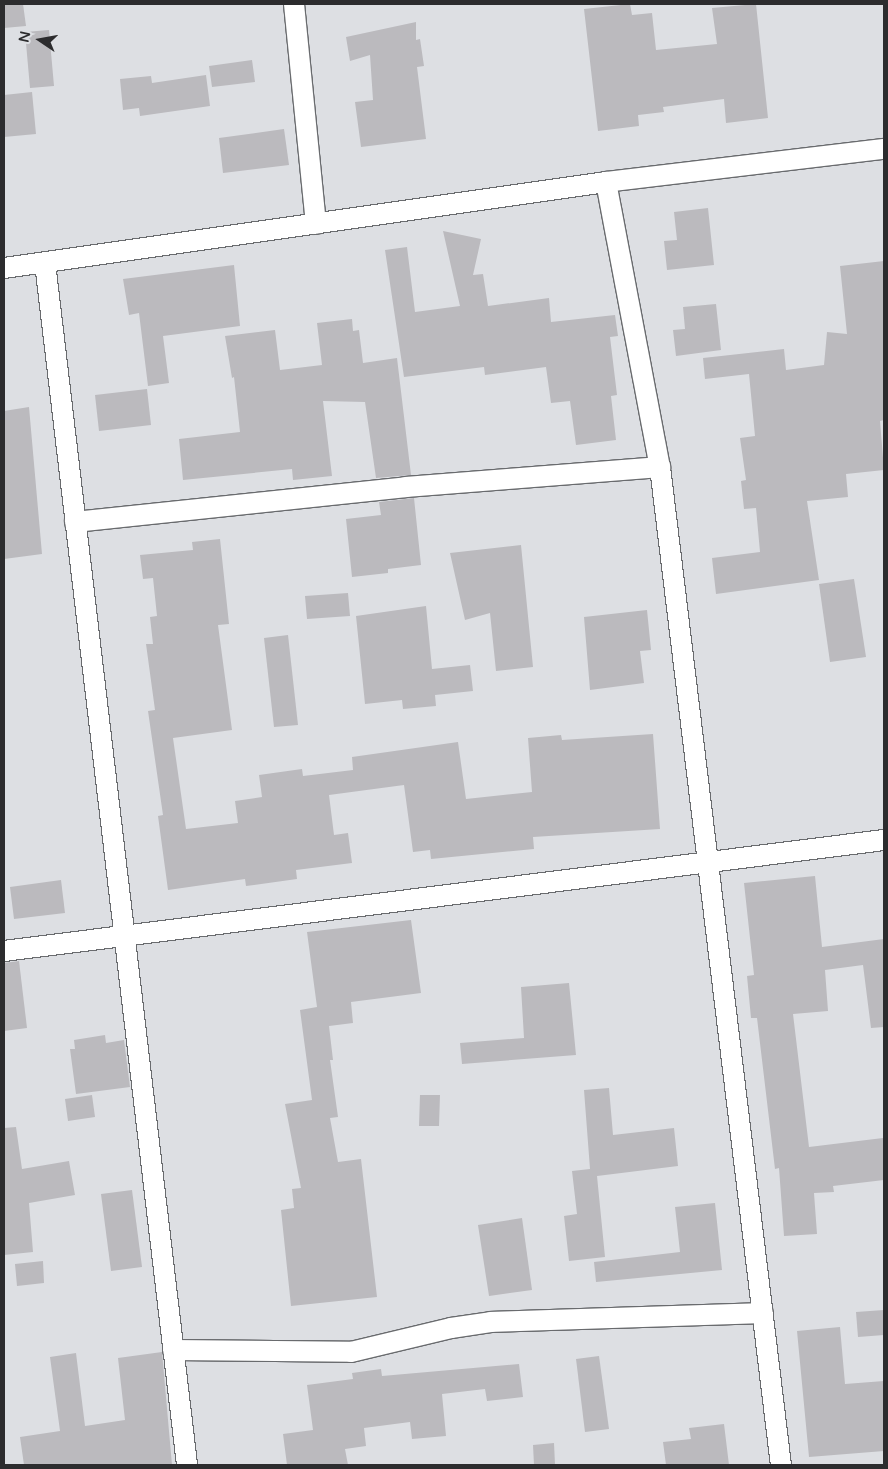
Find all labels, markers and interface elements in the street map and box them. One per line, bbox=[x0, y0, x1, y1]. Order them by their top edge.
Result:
north arrow bbox=[15, 15, 65, 65]
text: N bbox=[15, 30, 34, 44]

